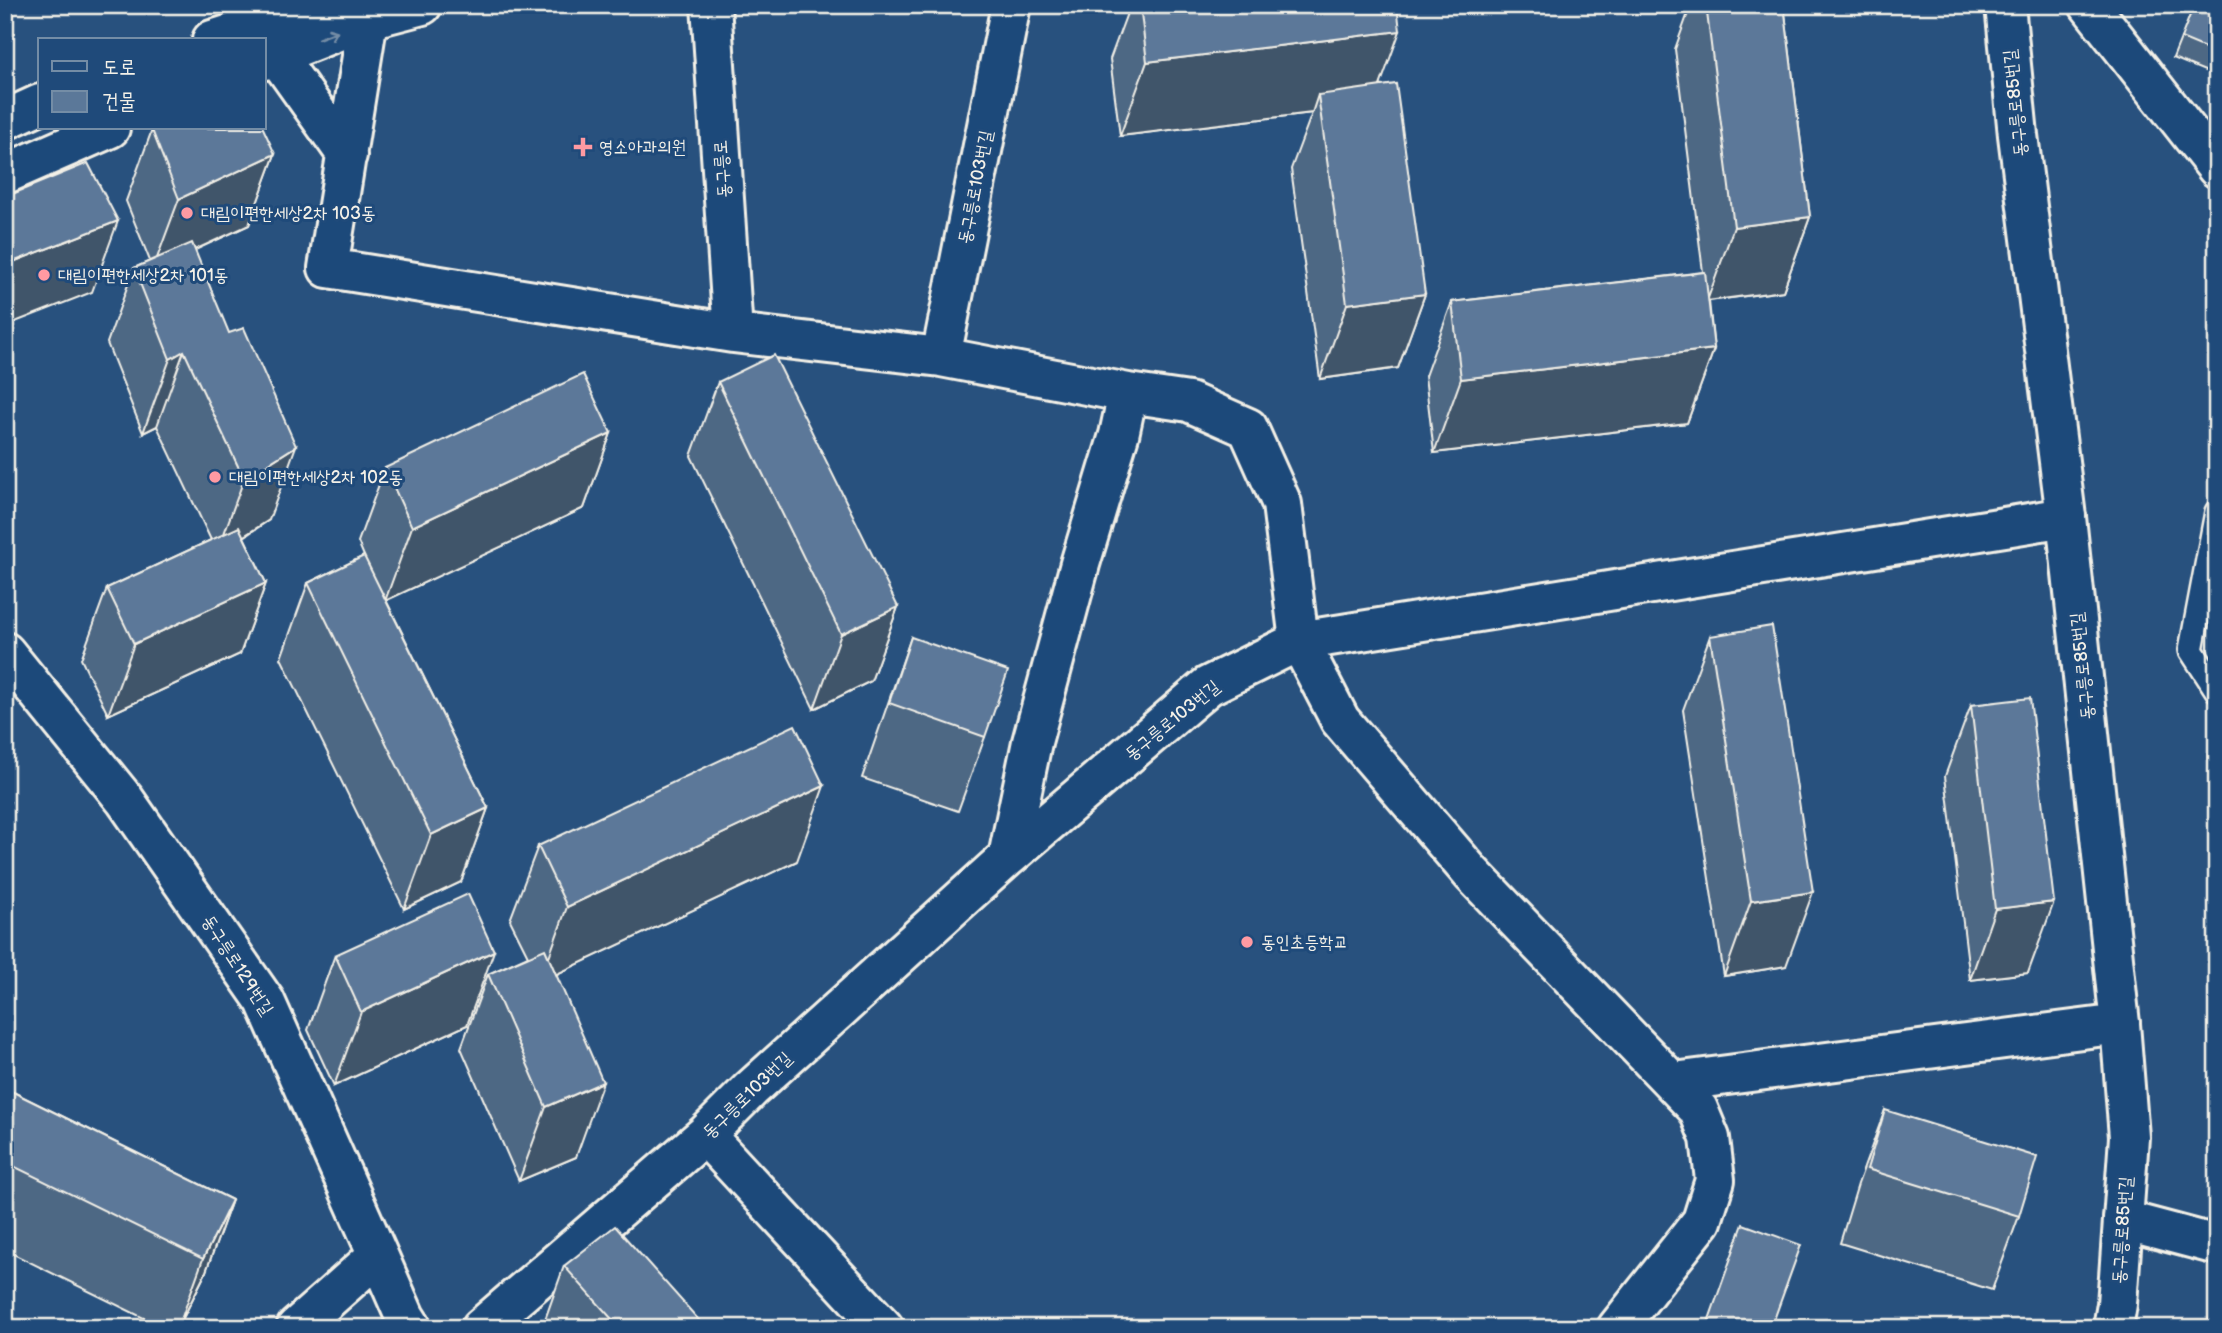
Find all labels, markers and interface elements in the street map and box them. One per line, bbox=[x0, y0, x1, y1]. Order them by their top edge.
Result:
one-way arrow bbox=[316, 27, 338, 40]
legend bbox=[38, 38, 266, 130]
street label: 동구릉로85번길 bbox=[1999, 48, 2032, 158]
text: 도로 bbox=[102, 55, 136, 80]
text: 건물 bbox=[102, 89, 136, 114]
street label: 동구릉로103번길 bbox=[954, 128, 997, 246]
marker: 영소아과의원 bbox=[573, 137, 593, 157]
place label: 영소아과의원 bbox=[599, 137, 686, 158]
street label: 동구릉로 bbox=[710, 139, 735, 199]
place label: 대림이편한세상2차 103동 bbox=[201, 203, 375, 224]
marker: 대림이편한세상2차 103동 bbox=[179, 205, 195, 221]
place label: 대림이편한세상2차 101동 bbox=[58, 265, 228, 286]
marker: 대림이편한세상2차 101동 bbox=[36, 267, 52, 283]
place label: 대림이편한세상2차 102동 bbox=[229, 467, 403, 488]
marker: 대림이편한세상2차 102동 bbox=[207, 469, 223, 485]
street label: 동구릉로85번길 bbox=[2066, 611, 2099, 721]
street label: 동구릉로103번길 bbox=[1121, 676, 1224, 765]
street label: 동구릉로129번길 bbox=[197, 911, 278, 1020]
place label: 동인초등학교 bbox=[1261, 932, 1348, 953]
marker: 동인초등학교 bbox=[1239, 934, 1255, 950]
street label: 동구릉로103번길 bbox=[699, 1047, 797, 1143]
street label: 동구릉로85번길 bbox=[2108, 1175, 2137, 1284]

